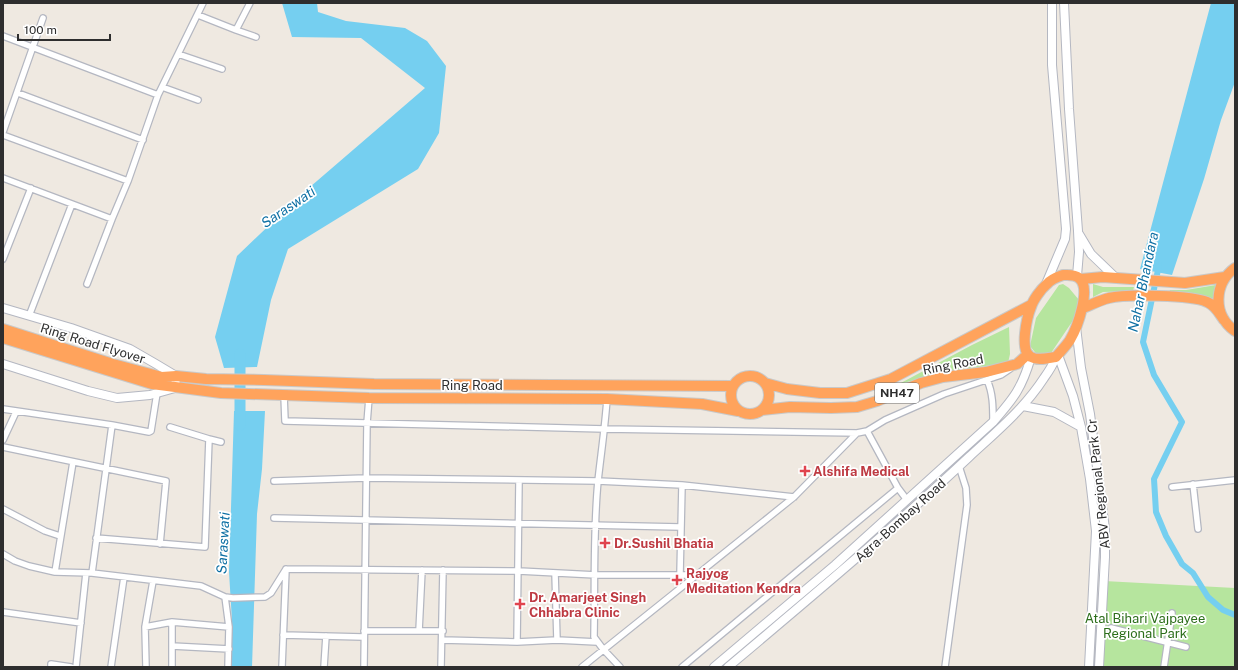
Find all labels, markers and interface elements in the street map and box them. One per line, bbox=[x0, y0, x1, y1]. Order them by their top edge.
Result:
scale bar bbox=[18, 16, 110, 42]
text: 100 m bbox=[24, 23, 57, 37]
water label: Saraswati bbox=[258, 183, 319, 231]
water label: Nahar Bhandara bbox=[1125, 231, 1161, 333]
street label: Ring Road Flyover bbox=[39, 320, 147, 367]
street label: Ring Road bbox=[921, 351, 985, 378]
street label: Ring Road bbox=[441, 378, 503, 393]
road number: NH47 bbox=[875, 383, 919, 403]
street label: ABV Regional Park Cr bbox=[1084, 418, 1113, 550]
place label: Alshifa Medical bbox=[813, 464, 910, 479]
marker: Alshifa Medical bbox=[800, 466, 810, 476]
street label: Agra-Bombay Road bbox=[852, 476, 949, 565]
water label: Saraswati bbox=[213, 511, 233, 574]
place label: Dr.Sushil Bhatia bbox=[614, 536, 714, 551]
marker: Dr.Sushil Bhatia bbox=[599, 537, 611, 549]
place label: Rajyog Meditation Kendra bbox=[686, 566, 801, 596]
marker: Rajyog Meditation Kendra bbox=[671, 574, 683, 586]
place label: Dr. Amarjeet Singh Chhabra Clinic bbox=[529, 590, 646, 620]
marker: Dr. Amarjeet Singh Chhabra Clinic bbox=[514, 598, 526, 610]
park label: Atal Bihari Vajpayee Regional Park bbox=[1085, 611, 1205, 641]

